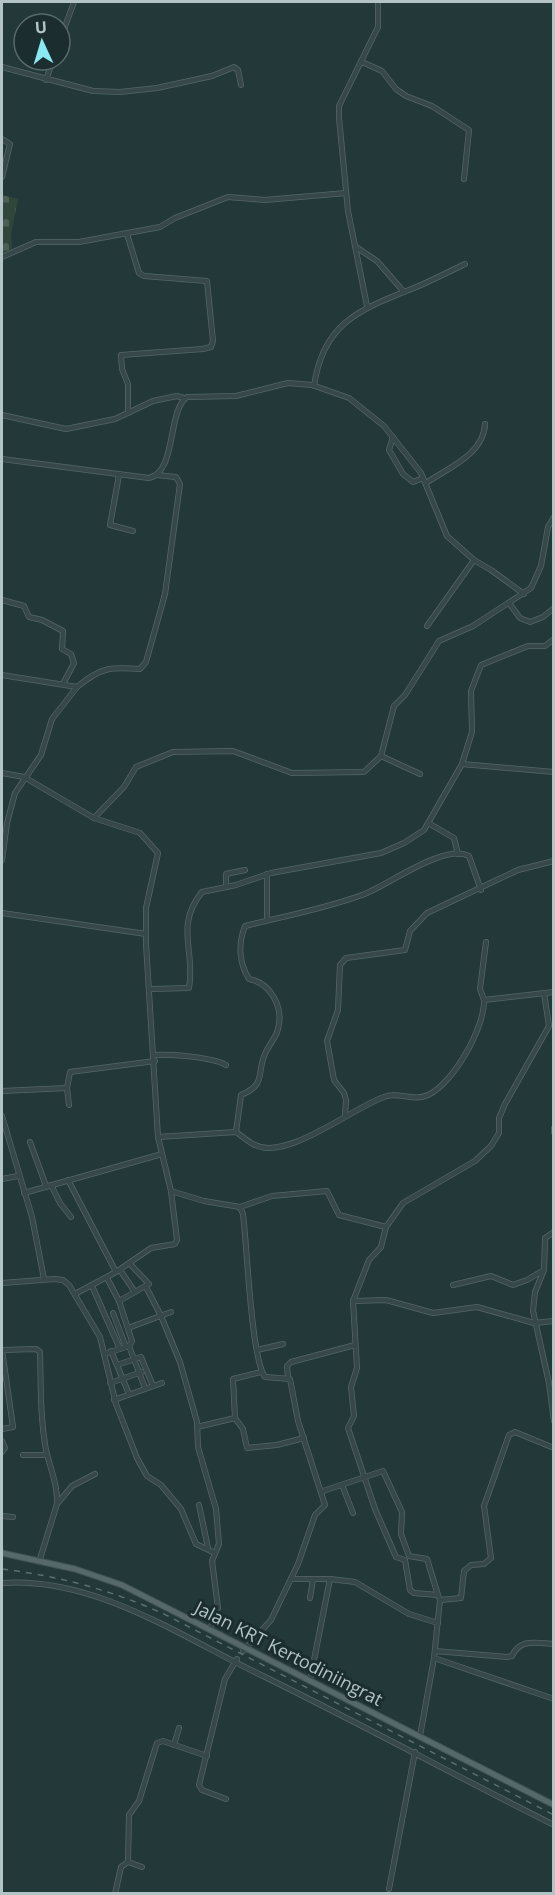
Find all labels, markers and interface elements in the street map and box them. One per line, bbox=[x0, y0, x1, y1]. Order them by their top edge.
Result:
north arrow bbox=[12, 12, 72, 72]
text: U bbox=[34, 16, 48, 38]
street label: Jalan KRT Kertodiniingrat bbox=[189, 1594, 387, 1711]

